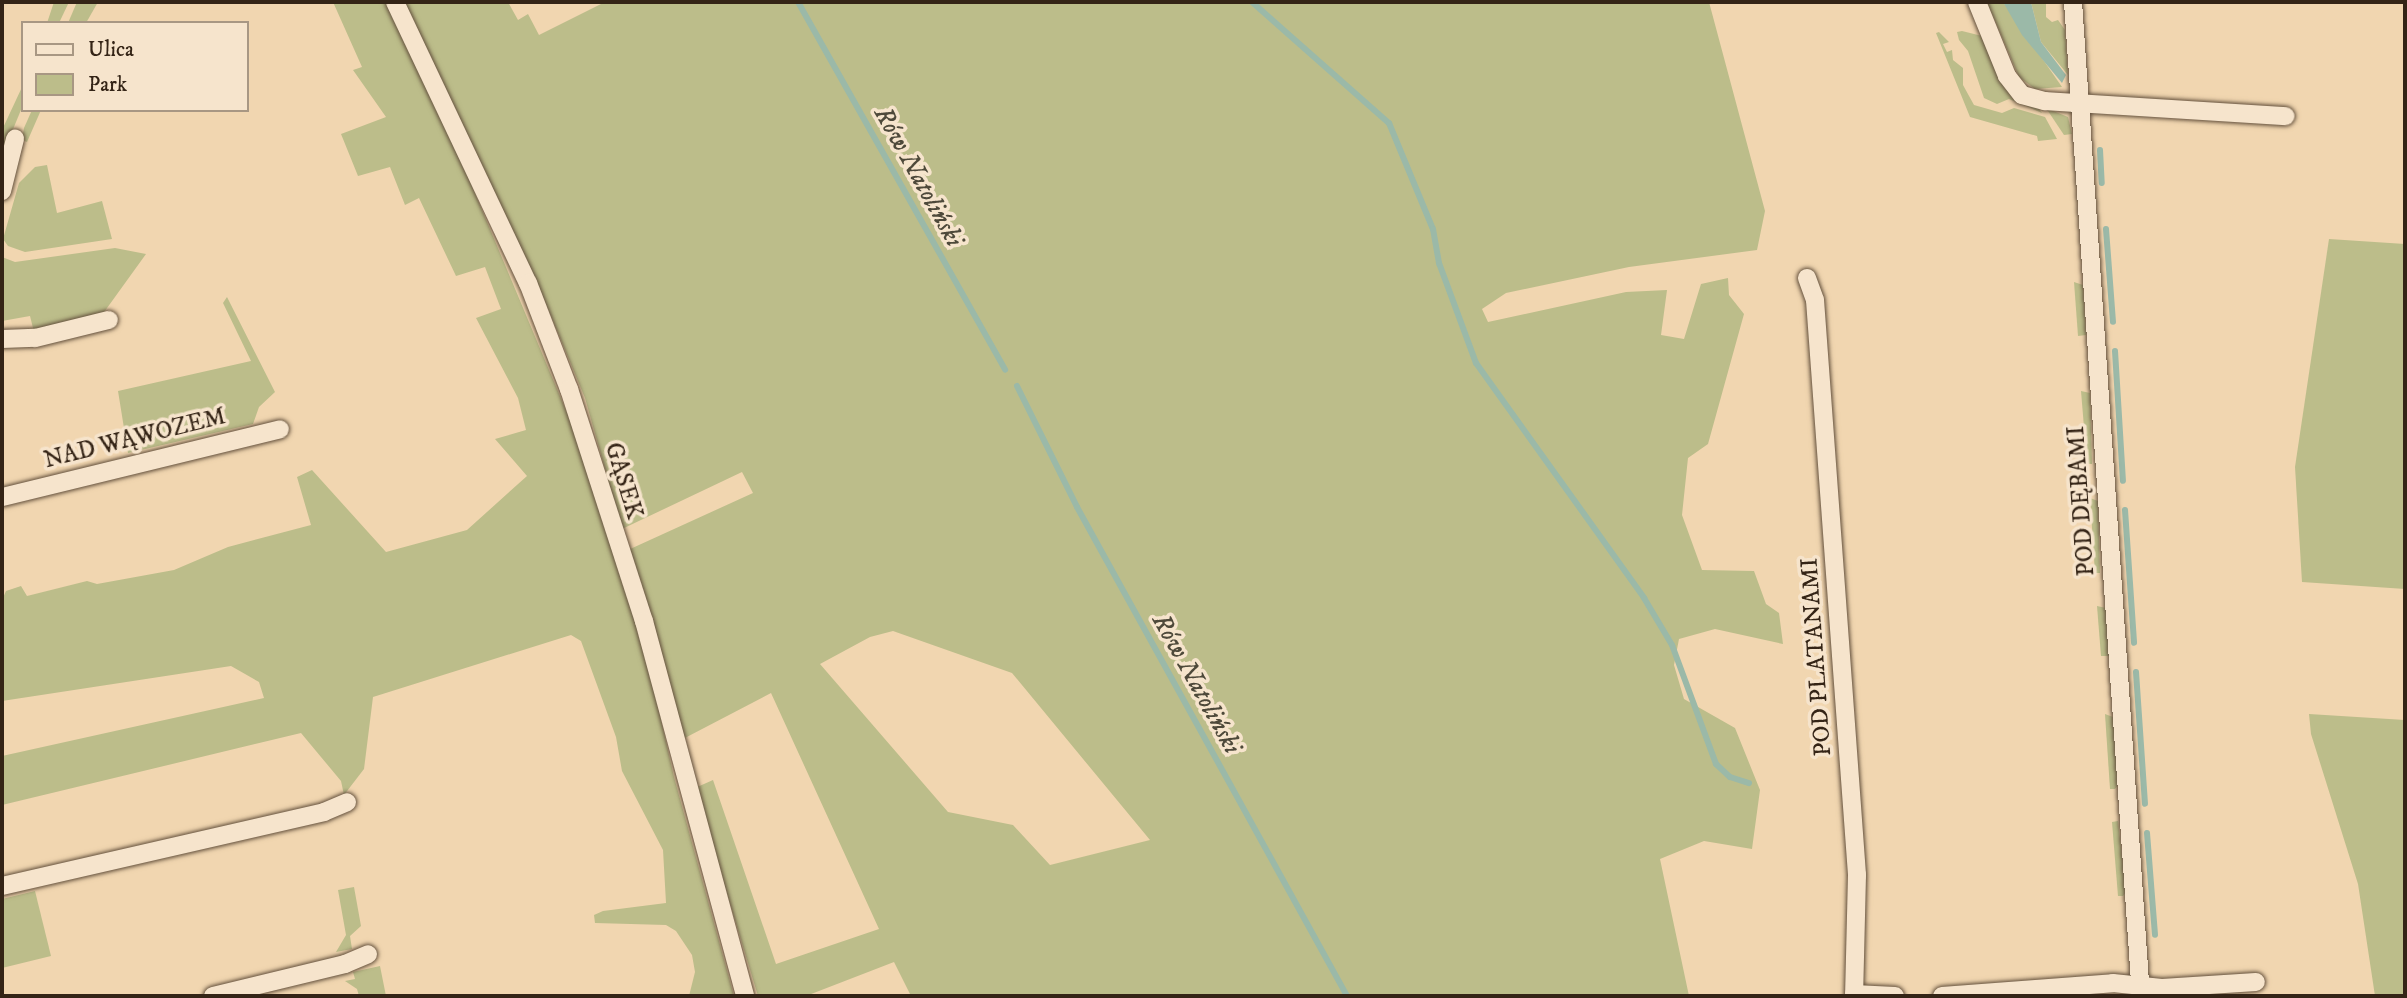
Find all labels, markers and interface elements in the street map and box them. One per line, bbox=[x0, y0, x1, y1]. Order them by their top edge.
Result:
legend bbox=[21, 21, 248, 112]
text: Ulica bbox=[88, 37, 134, 63]
text: Park bbox=[88, 72, 127, 98]
water label: Rów Natoliński bbox=[867, 101, 969, 253]
street label: NAD WĄWOZEM bbox=[41, 402, 229, 476]
street label: POD DĘBAMI bbox=[2062, 425, 2102, 577]
street label: GĄSEK bbox=[598, 439, 648, 523]
street label: POD PLATANAMI bbox=[1796, 557, 1838, 757]
water label: Rów Natoliński bbox=[1145, 608, 1247, 760]

